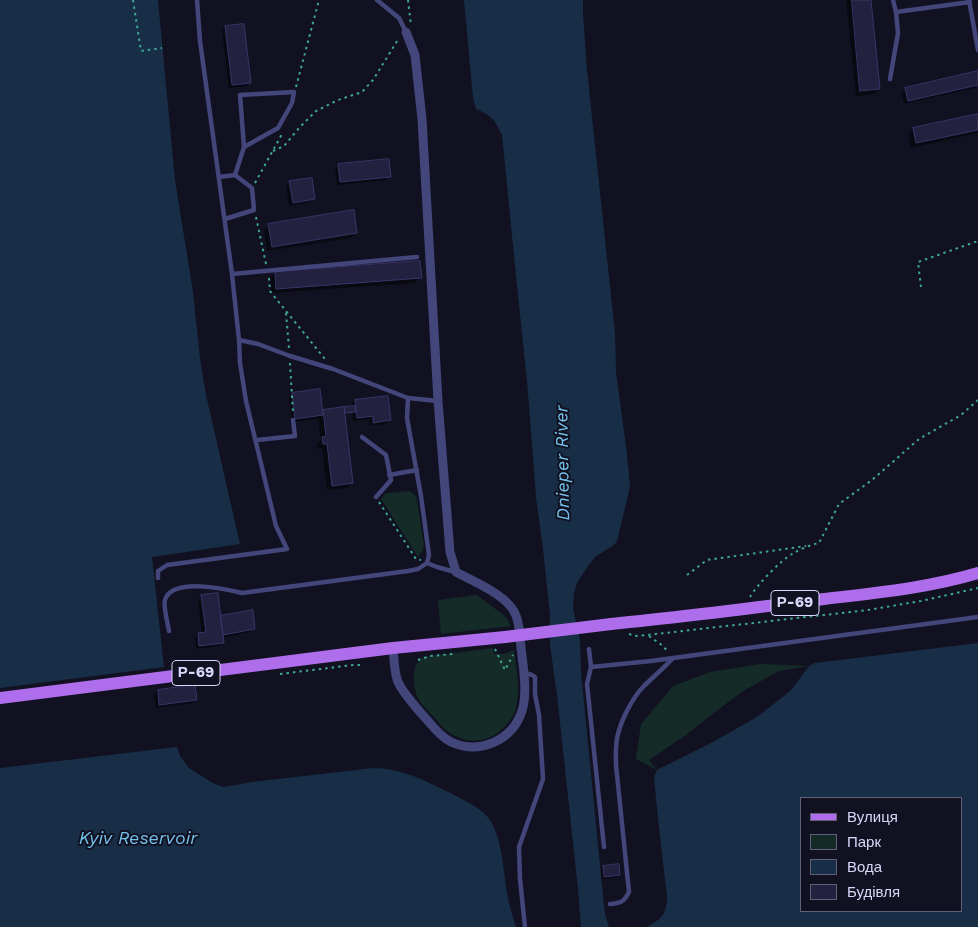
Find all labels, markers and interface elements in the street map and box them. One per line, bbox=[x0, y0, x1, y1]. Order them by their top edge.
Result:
water label: Dnieper River bbox=[551, 405, 575, 521]
road number: Р-69 bbox=[771, 590, 819, 616]
road number: Р-69 bbox=[172, 660, 220, 686]
legend bbox=[800, 797, 963, 912]
text: Вулиця bbox=[847, 808, 898, 826]
water label: Kyiv Reservoir bbox=[79, 828, 197, 850]
text: Парк bbox=[847, 833, 881, 851]
text: Вода bbox=[847, 858, 882, 876]
text: Будівля bbox=[847, 883, 900, 901]

